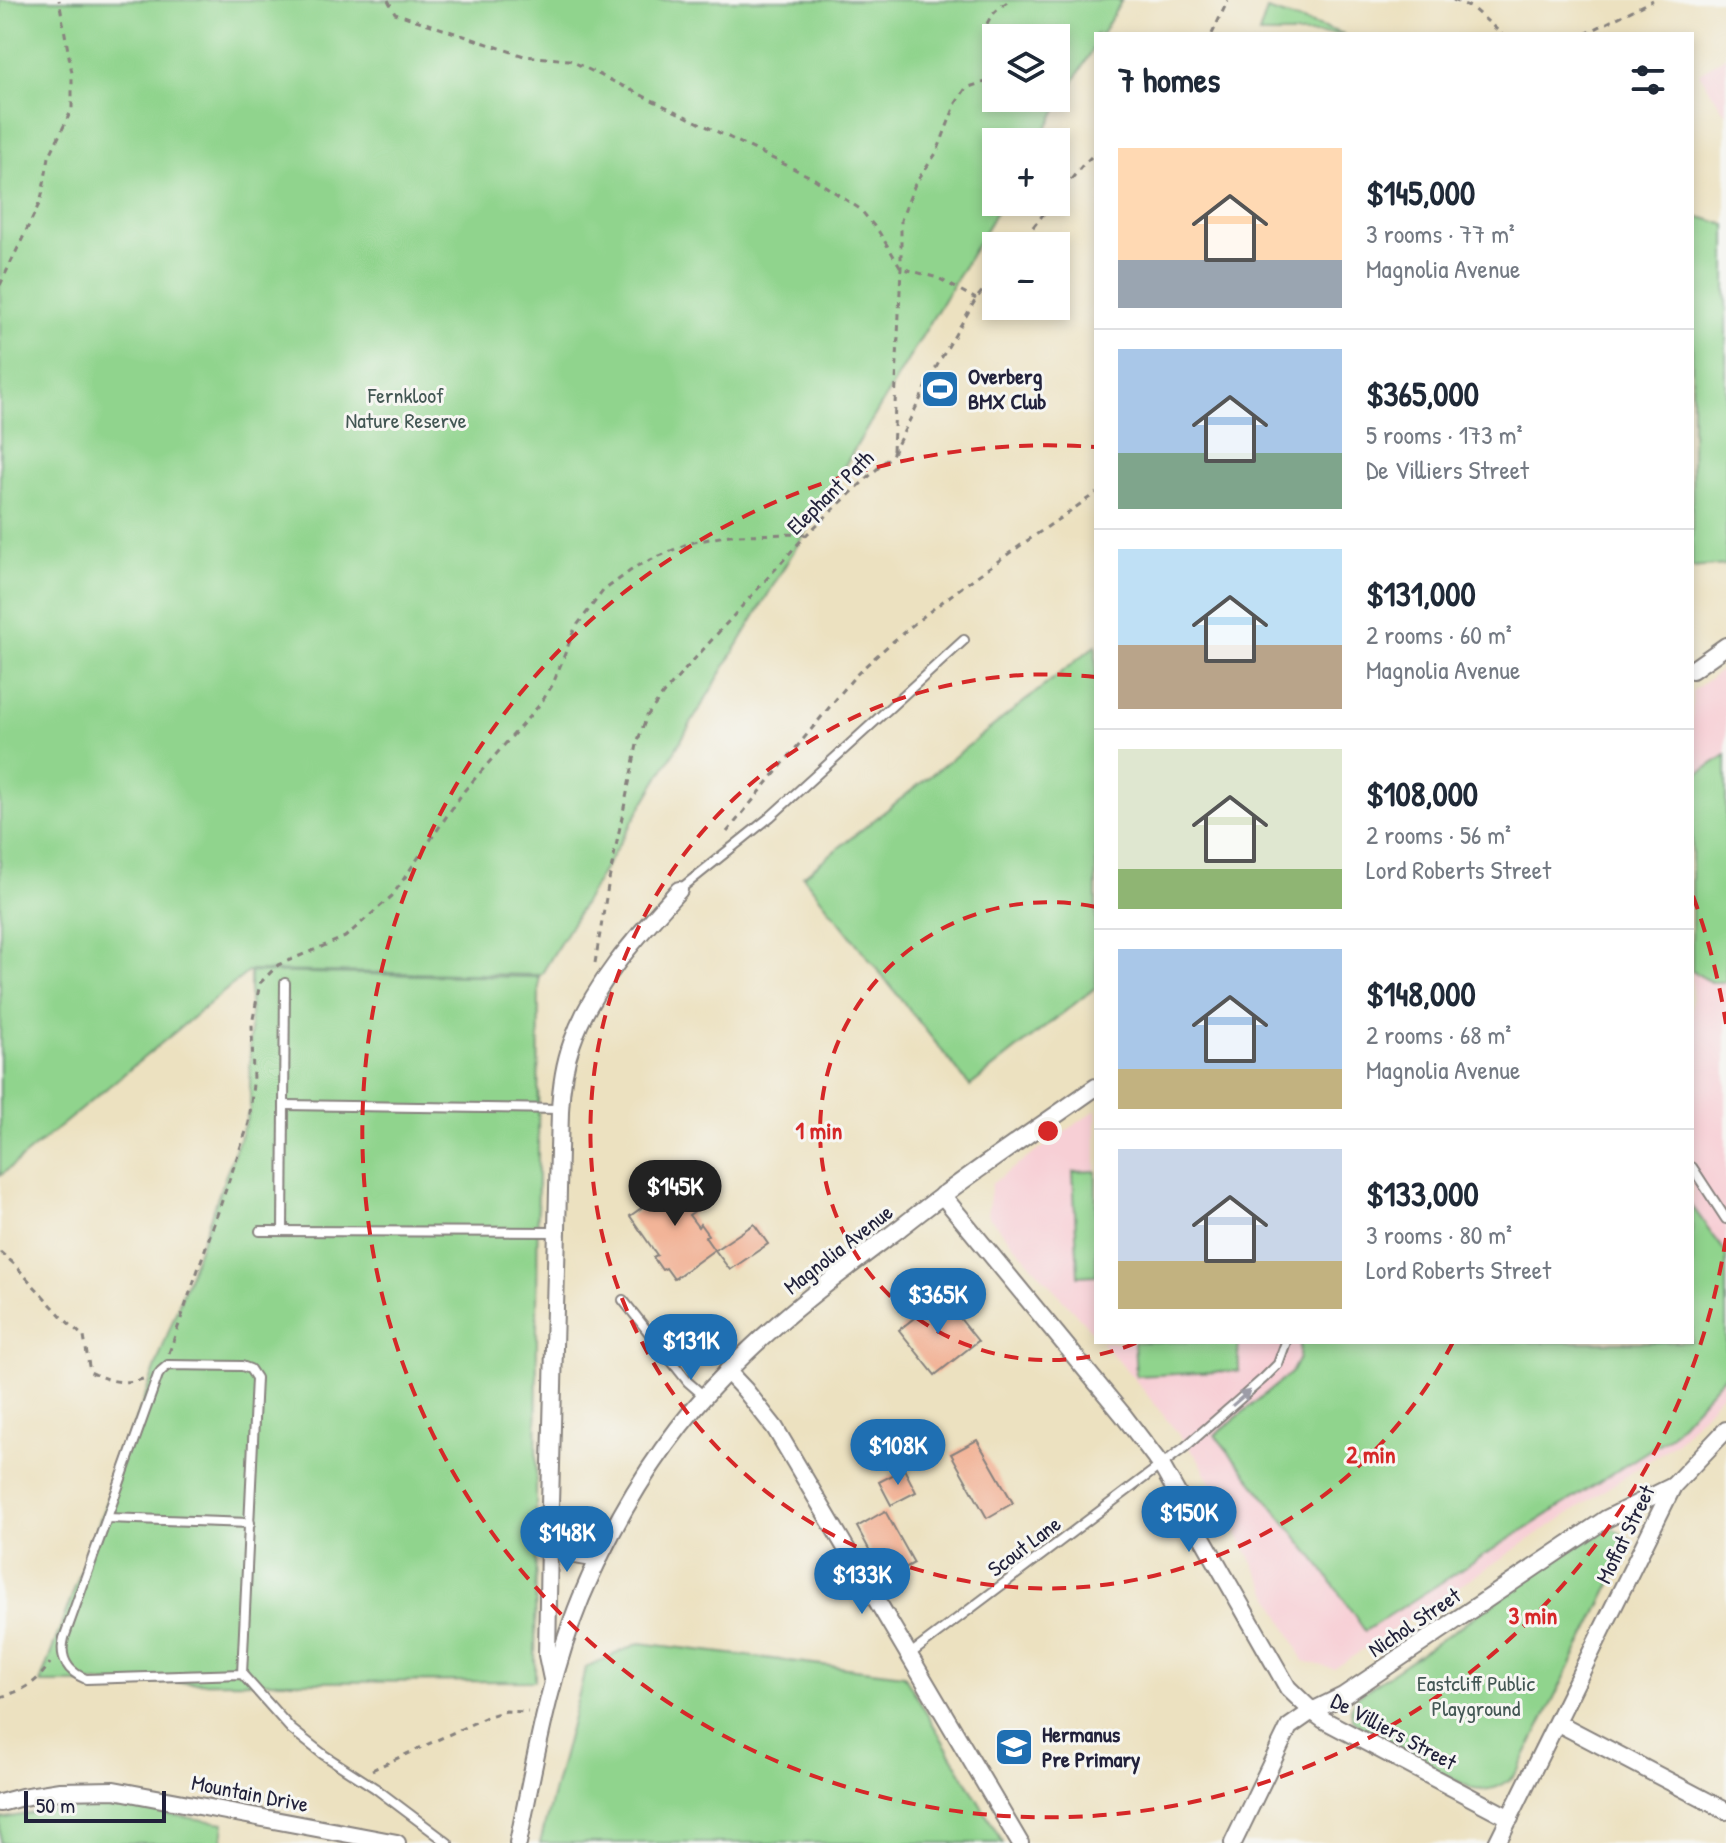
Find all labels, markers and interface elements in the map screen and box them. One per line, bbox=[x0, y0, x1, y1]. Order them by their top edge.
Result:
map controls bbox=[982, 24, 1070, 320]
button: layers bbox=[982, 24, 1070, 112]
text: 7 homes bbox=[1118, 57, 1220, 103]
icon: filters bbox=[1626, 58, 1670, 102]
button: + bbox=[982, 128, 1070, 216]
text: $145,000 bbox=[1366, 170, 1475, 216]
icon: home bbox=[1182, 180, 1278, 276]
text: 3 rooms · 77 m² bbox=[1366, 216, 1515, 251]
button: − bbox=[982, 232, 1070, 320]
text: Magnolia Avenue bbox=[1366, 251, 1520, 286]
place label: Overberg BMX Club bbox=[968, 361, 1046, 416]
sports icon: Overberg BMX Club bbox=[919, 368, 961, 410]
text: $365,000 bbox=[1366, 371, 1479, 417]
park label: Fernkloof Nature Reserve bbox=[346, 380, 467, 435]
icon: home bbox=[1182, 381, 1278, 477]
text: 5 rooms · 173 m² bbox=[1366, 417, 1522, 452]
street label: Elephant Path bbox=[780, 443, 880, 541]
text: De Villiers Street bbox=[1366, 452, 1529, 487]
text: $131,000 bbox=[1366, 571, 1476, 617]
icon: home bbox=[1182, 581, 1278, 677]
text: 2 rooms · 60 m² bbox=[1366, 617, 1512, 652]
text: Magnolia Avenue bbox=[1366, 652, 1520, 687]
text: $108,000 bbox=[1366, 771, 1478, 817]
icon: home bbox=[1182, 781, 1278, 877]
text: 2 rooms · 56 m² bbox=[1366, 817, 1511, 852]
text: Lord Roberts Street bbox=[1366, 852, 1551, 887]
text: $148,000 bbox=[1366, 971, 1476, 1017]
icon: home bbox=[1182, 981, 1278, 1077]
text: 2 rooms · 68 m² bbox=[1366, 1017, 1511, 1052]
text: Magnolia Avenue bbox=[1366, 1052, 1520, 1087]
text: 1 min bbox=[796, 1114, 843, 1146]
centre of rings bbox=[1034, 1117, 1062, 1145]
pin: $145K bbox=[619, 1160, 731, 1228]
text: $145K bbox=[647, 1168, 703, 1203]
text: $133,000 bbox=[1366, 1171, 1479, 1217]
icon: home bbox=[1182, 1181, 1278, 1277]
street label: Magnolia Avenue bbox=[777, 1197, 899, 1301]
text: 3 rooms · 80 m² bbox=[1366, 1217, 1512, 1252]
text: Lord Roberts Street bbox=[1366, 1252, 1551, 1287]
pin: $365K bbox=[882, 1268, 994, 1336]
text: $365K bbox=[908, 1276, 968, 1311]
pin: $131K bbox=[635, 1314, 747, 1382]
text: $131K bbox=[662, 1322, 720, 1357]
one-way arrow bbox=[1231, 1390, 1251, 1408]
pin: $108K bbox=[842, 1419, 954, 1487]
text: $108K bbox=[868, 1427, 928, 1462]
text: 2 min bbox=[1346, 1438, 1396, 1470]
street label: Moffat Street bbox=[1588, 1479, 1662, 1588]
pin: $150K bbox=[1133, 1486, 1245, 1554]
text: $150K bbox=[1160, 1494, 1218, 1529]
pin: $148K bbox=[511, 1506, 623, 1574]
street label: Scout Lane bbox=[981, 1508, 1067, 1583]
text: $148K bbox=[538, 1514, 596, 1549]
pin: $133K bbox=[806, 1548, 918, 1616]
text: $133K bbox=[832, 1556, 892, 1591]
street label: Nichol Street bbox=[1362, 1580, 1466, 1664]
text: 3 min bbox=[1509, 1599, 1558, 1631]
park label: Eastcliff Public Playground bbox=[1417, 1668, 1535, 1723]
street label: De Villiers Street bbox=[1326, 1685, 1462, 1777]
place label: Hermanus Pre Primary bbox=[1042, 1719, 1141, 1775]
school or university icon: Hermanus Pre Primary bbox=[993, 1726, 1035, 1768]
street label: Mountain Drive bbox=[189, 1767, 311, 1819]
scale bar bbox=[24, 1787, 166, 1823]
text: 50 m bbox=[36, 1790, 75, 1820]

